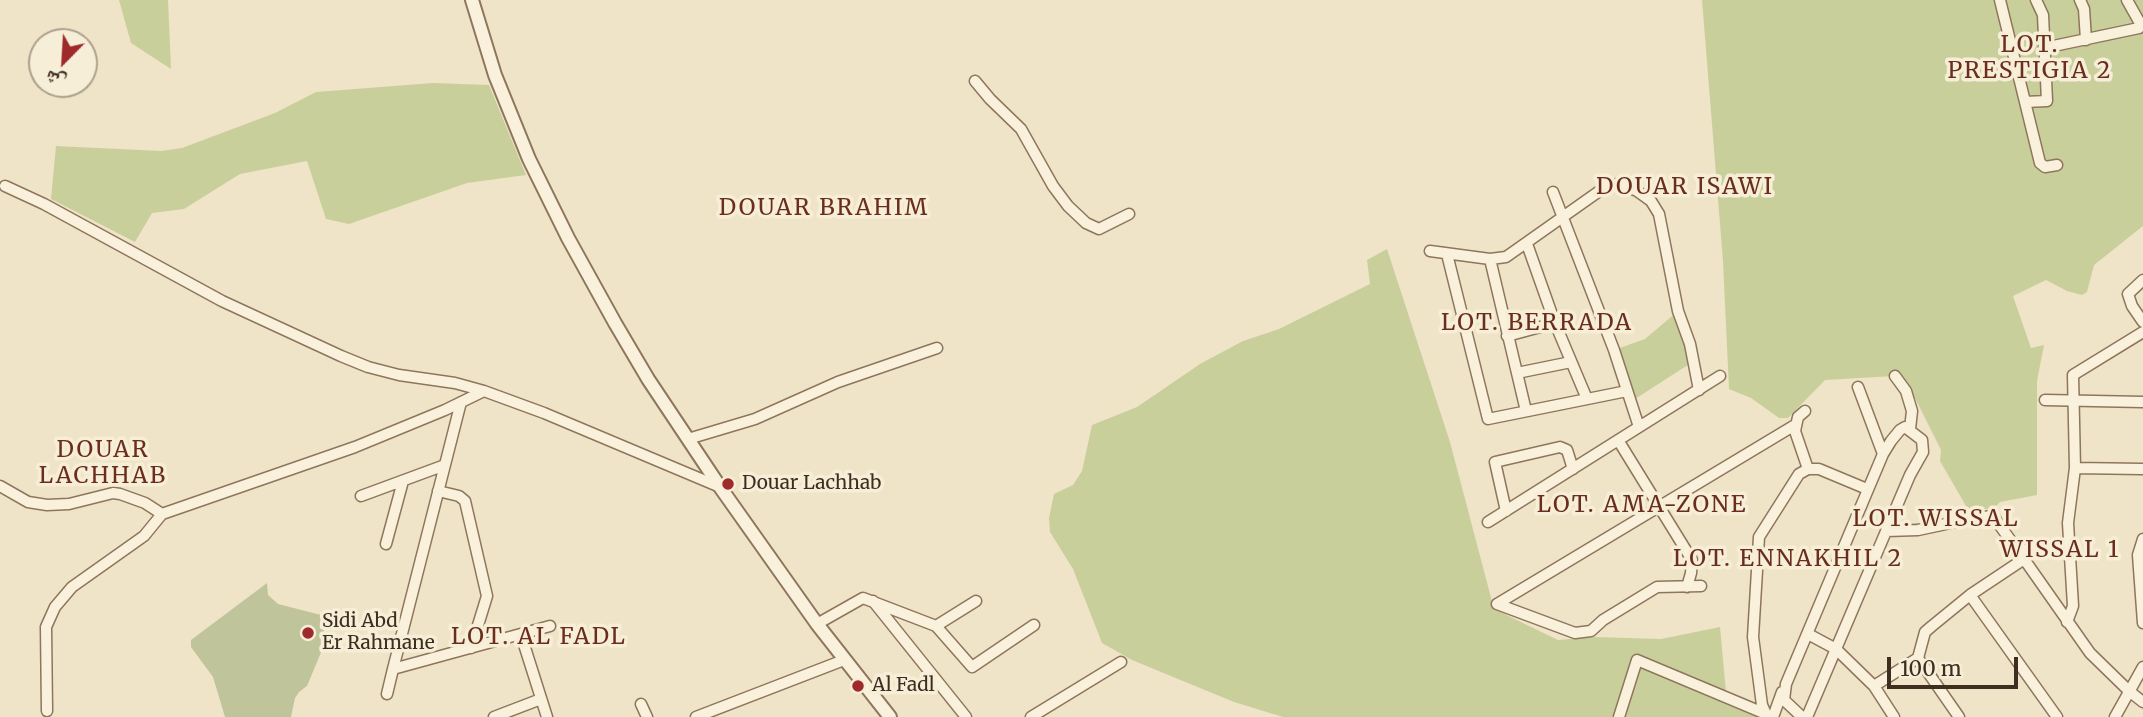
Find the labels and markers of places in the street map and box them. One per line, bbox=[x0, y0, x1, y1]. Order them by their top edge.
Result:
place label: Douar Lachhab bbox=[742, 473, 881, 495]
marker: Douar Lachhab bbox=[720, 476, 736, 492]
place label: Sidi Abd Er Rahmane bbox=[322, 611, 435, 655]
marker: Sidi Abd Er Rahmane bbox=[300, 625, 316, 641]
place label: Al Fadl bbox=[872, 675, 935, 697]
marker: Al Fadl bbox=[850, 678, 866, 694]

